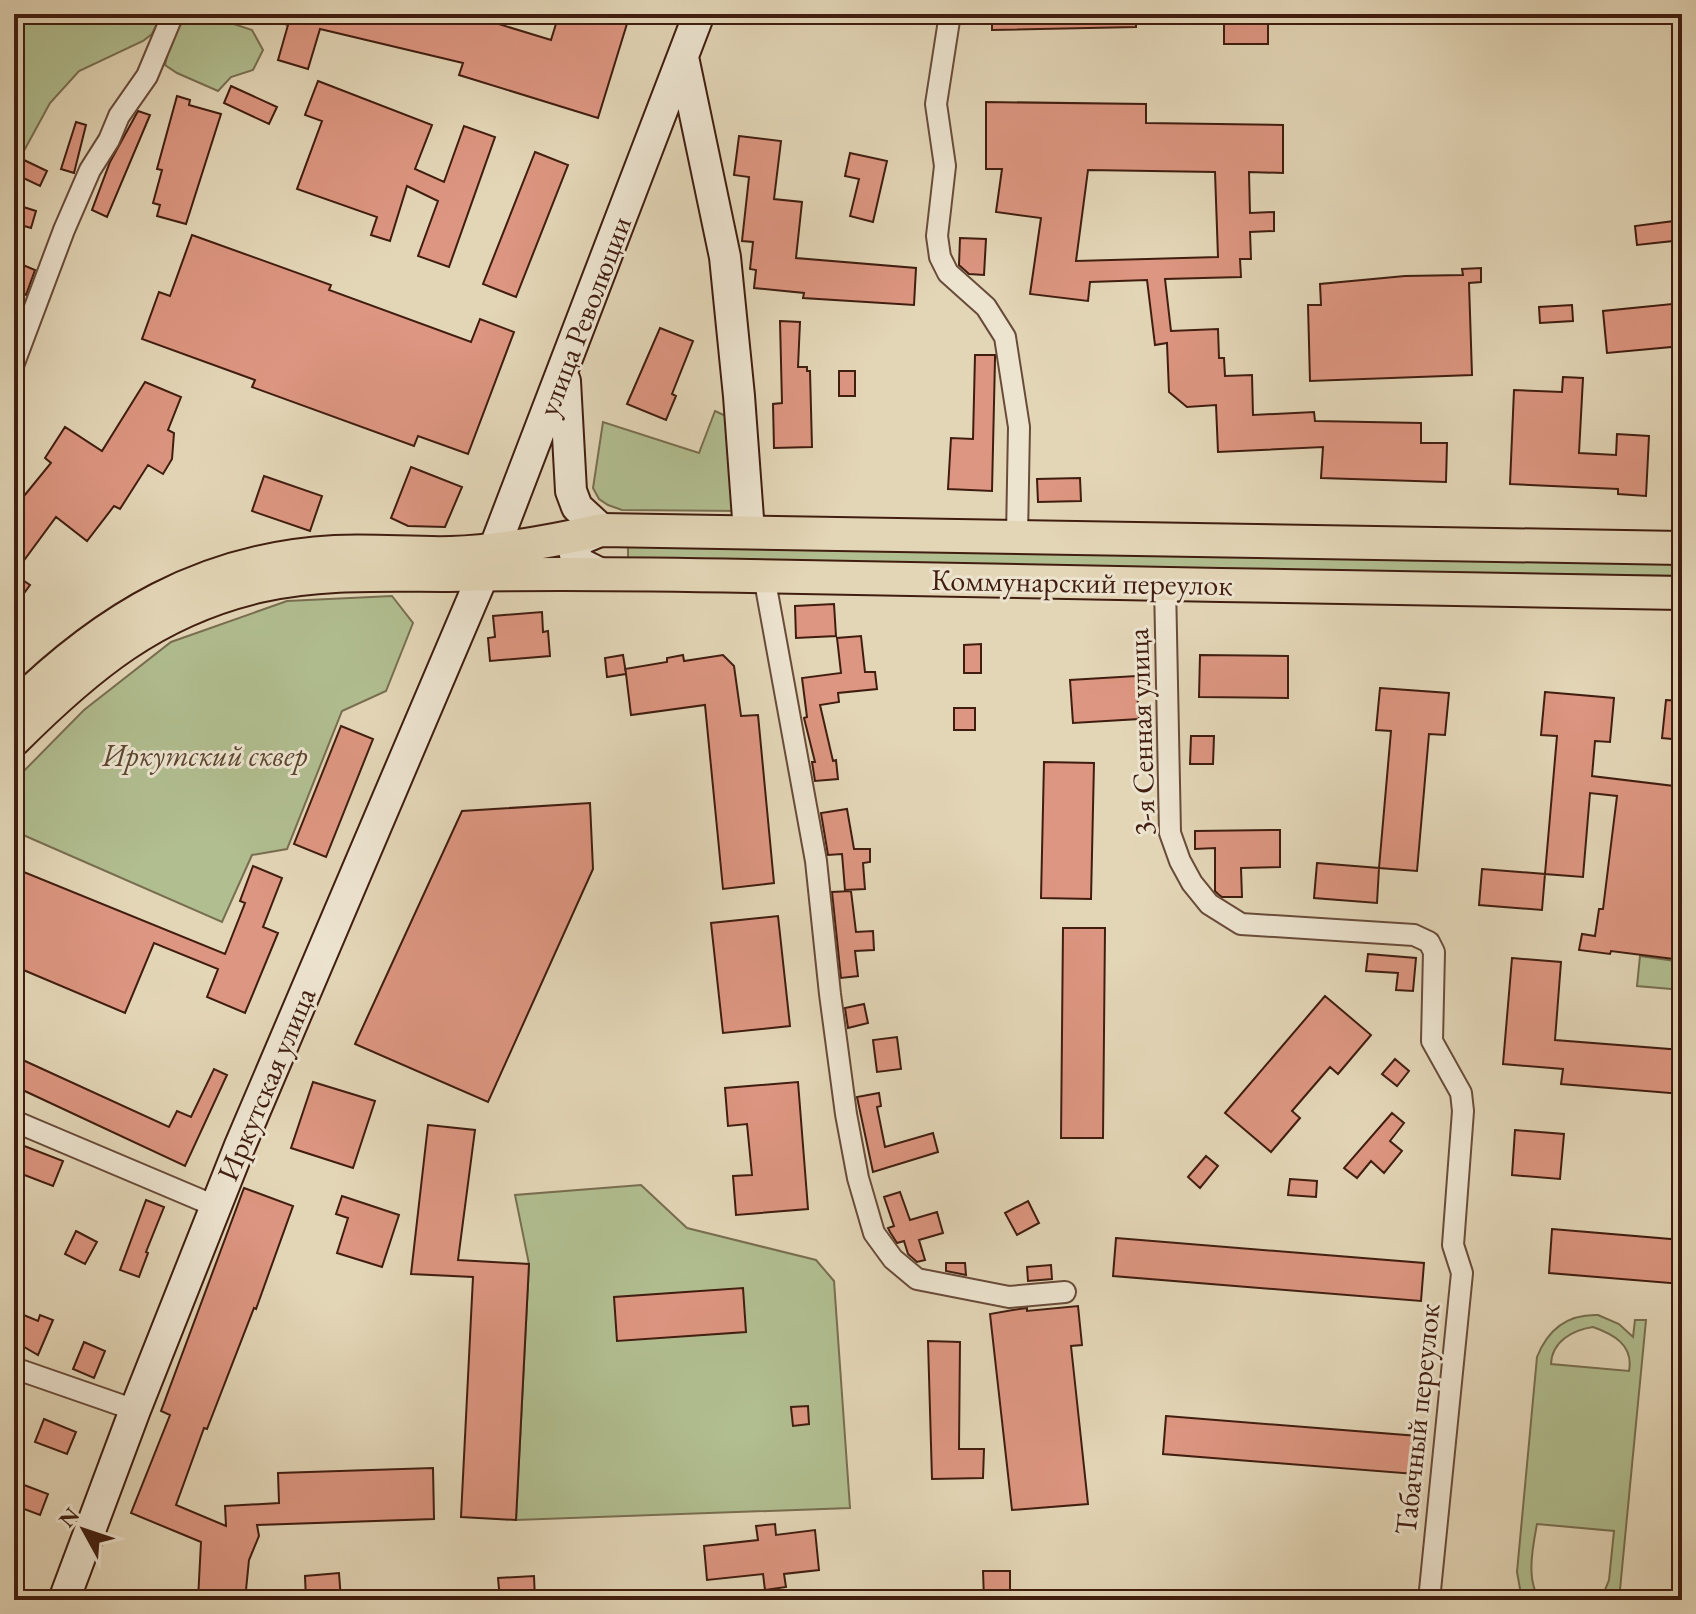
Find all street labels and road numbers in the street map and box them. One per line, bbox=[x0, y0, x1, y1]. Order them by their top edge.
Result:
street label: улица Революции bbox=[528, 210, 640, 421]
street label: Коммунарский переулок bbox=[931, 560, 1233, 604]
street label: 3-я Сенная улица bbox=[1118, 628, 1164, 836]
street label: Иркутская улица bbox=[208, 981, 324, 1187]
street label: Табачный переулок bbox=[1385, 1301, 1449, 1537]

